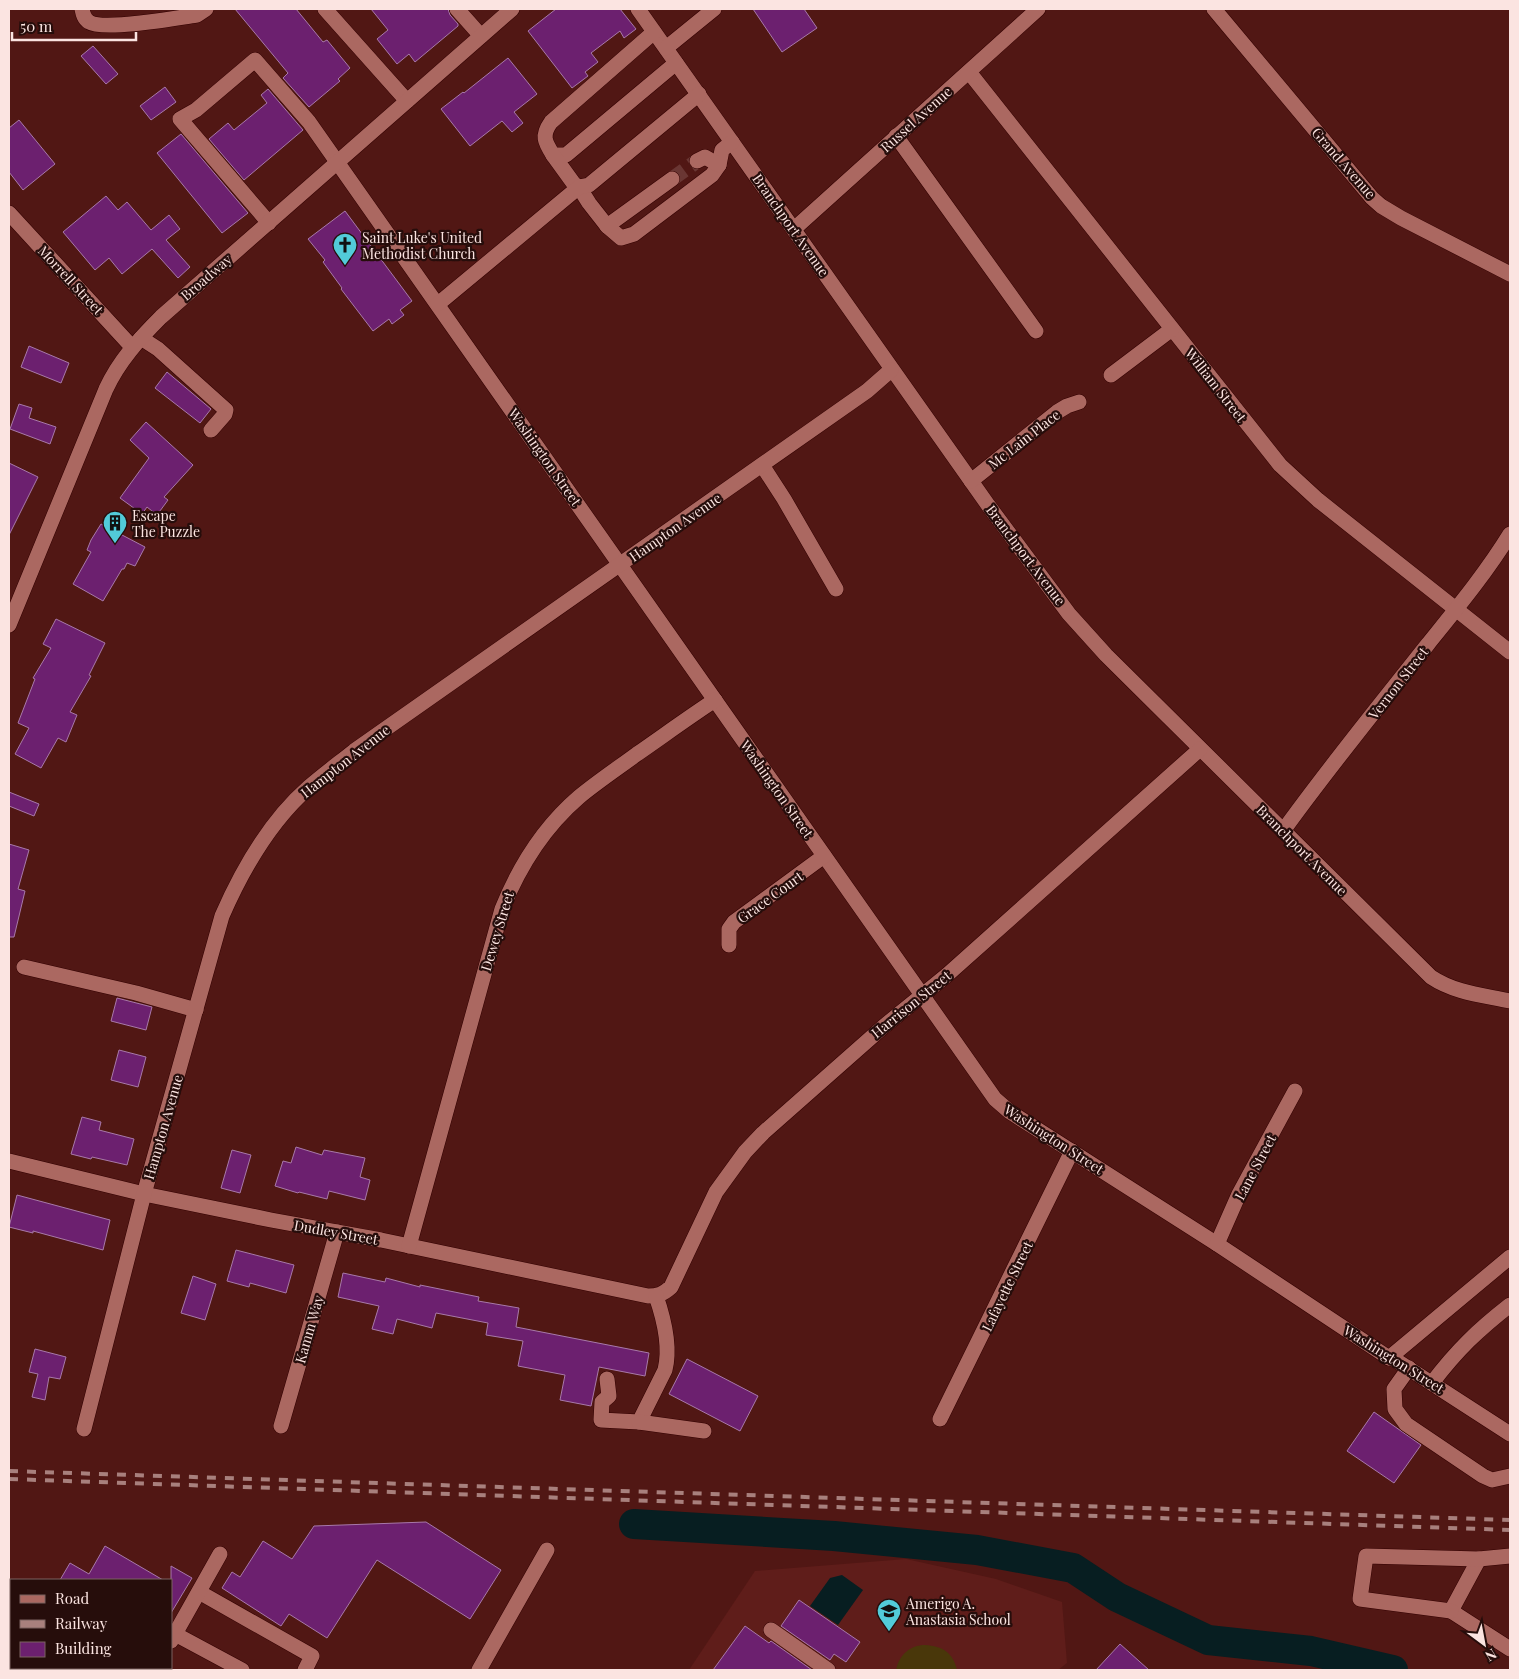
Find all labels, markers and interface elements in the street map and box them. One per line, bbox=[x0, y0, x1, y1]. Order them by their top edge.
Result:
scale bar bbox=[12, 10, 136, 42]
text: 50 m bbox=[20, 16, 53, 36]
street label: Russel Avenue bbox=[876, 82, 956, 156]
street label: Grand Avenue bbox=[1308, 123, 1380, 203]
street label: Branchport Avenue bbox=[748, 170, 834, 280]
place label: Saint Luke's United Methodist Church bbox=[362, 228, 482, 263]
church icon: Saint Luke's United Methodist Church bbox=[332, 232, 358, 266]
street label: Morrell Street bbox=[34, 241, 109, 319]
street label: Broadway bbox=[176, 249, 236, 305]
street label: William Street bbox=[1180, 343, 1252, 427]
street label: Washington Street bbox=[504, 404, 586, 510]
street label: Mc Lain Place bbox=[984, 405, 1064, 473]
street label: Hampton Avenue bbox=[625, 488, 725, 566]
street label: Branchport Avenue bbox=[982, 501, 1070, 609]
place label: Escape The Puzzle bbox=[132, 506, 200, 541]
building icon: Escape The Puzzle bbox=[102, 510, 128, 544]
street label: Vernon Street bbox=[1363, 642, 1433, 724]
street label: Hampton Avenue bbox=[296, 720, 394, 802]
street label: Washington Street bbox=[736, 736, 818, 842]
street label: Branchport Avenue bbox=[1252, 800, 1352, 900]
street label: Grace Court bbox=[733, 866, 808, 927]
street label: Dewey Street bbox=[476, 888, 518, 973]
street label: Harrison Street bbox=[867, 965, 956, 1042]
street label: Hampton Avenue bbox=[139, 1072, 187, 1182]
street label: Washington Street bbox=[1000, 1099, 1108, 1179]
street label: Lane Street bbox=[1230, 1130, 1281, 1203]
street label: Dudley Street bbox=[293, 1215, 381, 1249]
street label: Lafayette Street bbox=[977, 1237, 1038, 1334]
street label: Kamm Way bbox=[290, 1293, 328, 1365]
street label: Washington Street bbox=[1339, 1320, 1449, 1398]
legend bbox=[10, 1579, 172, 1669]
text: Road bbox=[55, 1588, 89, 1608]
place label: Amerigo A. Anastasia School bbox=[905, 1594, 1011, 1629]
school or university icon: Amerigo A. Anastasia School bbox=[876, 1598, 902, 1632]
text: Railway bbox=[55, 1613, 108, 1633]
north arrow bbox=[1459, 1619, 1509, 1669]
text: Building bbox=[55, 1638, 112, 1658]
text: N bbox=[1482, 1645, 1500, 1666]

